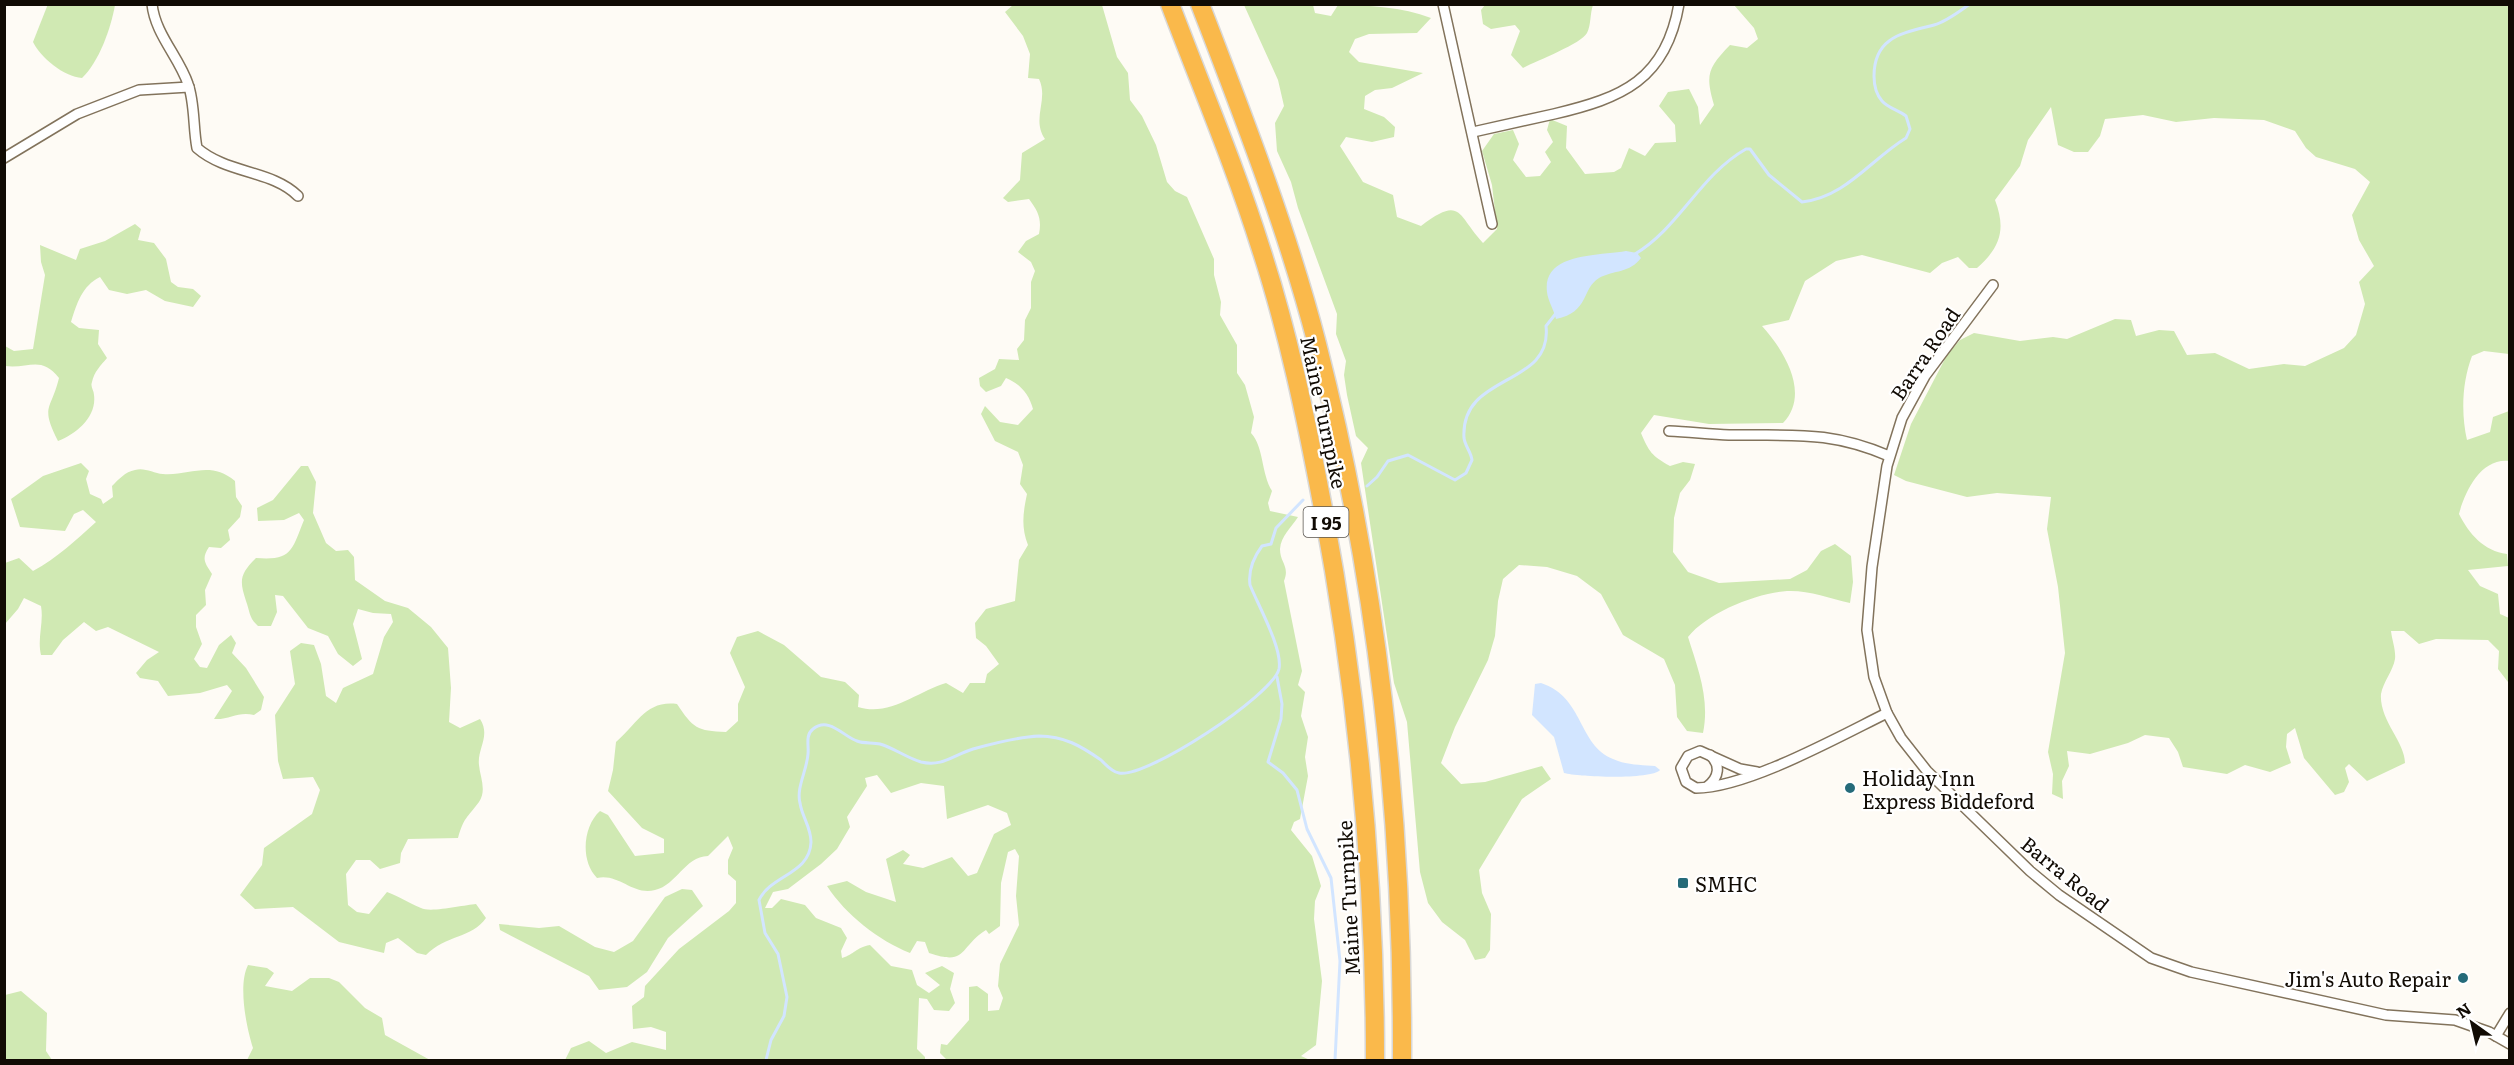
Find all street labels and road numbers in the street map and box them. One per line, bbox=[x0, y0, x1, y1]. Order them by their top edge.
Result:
street label: Barra Road bbox=[1882, 301, 1966, 405]
street label: Maine Turnpike bbox=[1294, 333, 1356, 491]
road number: I 95 bbox=[1304, 507, 1348, 537]
street label: Maine Turnpike bbox=[1328, 820, 1366, 976]
street label: Barra Road bbox=[2015, 828, 2117, 918]

